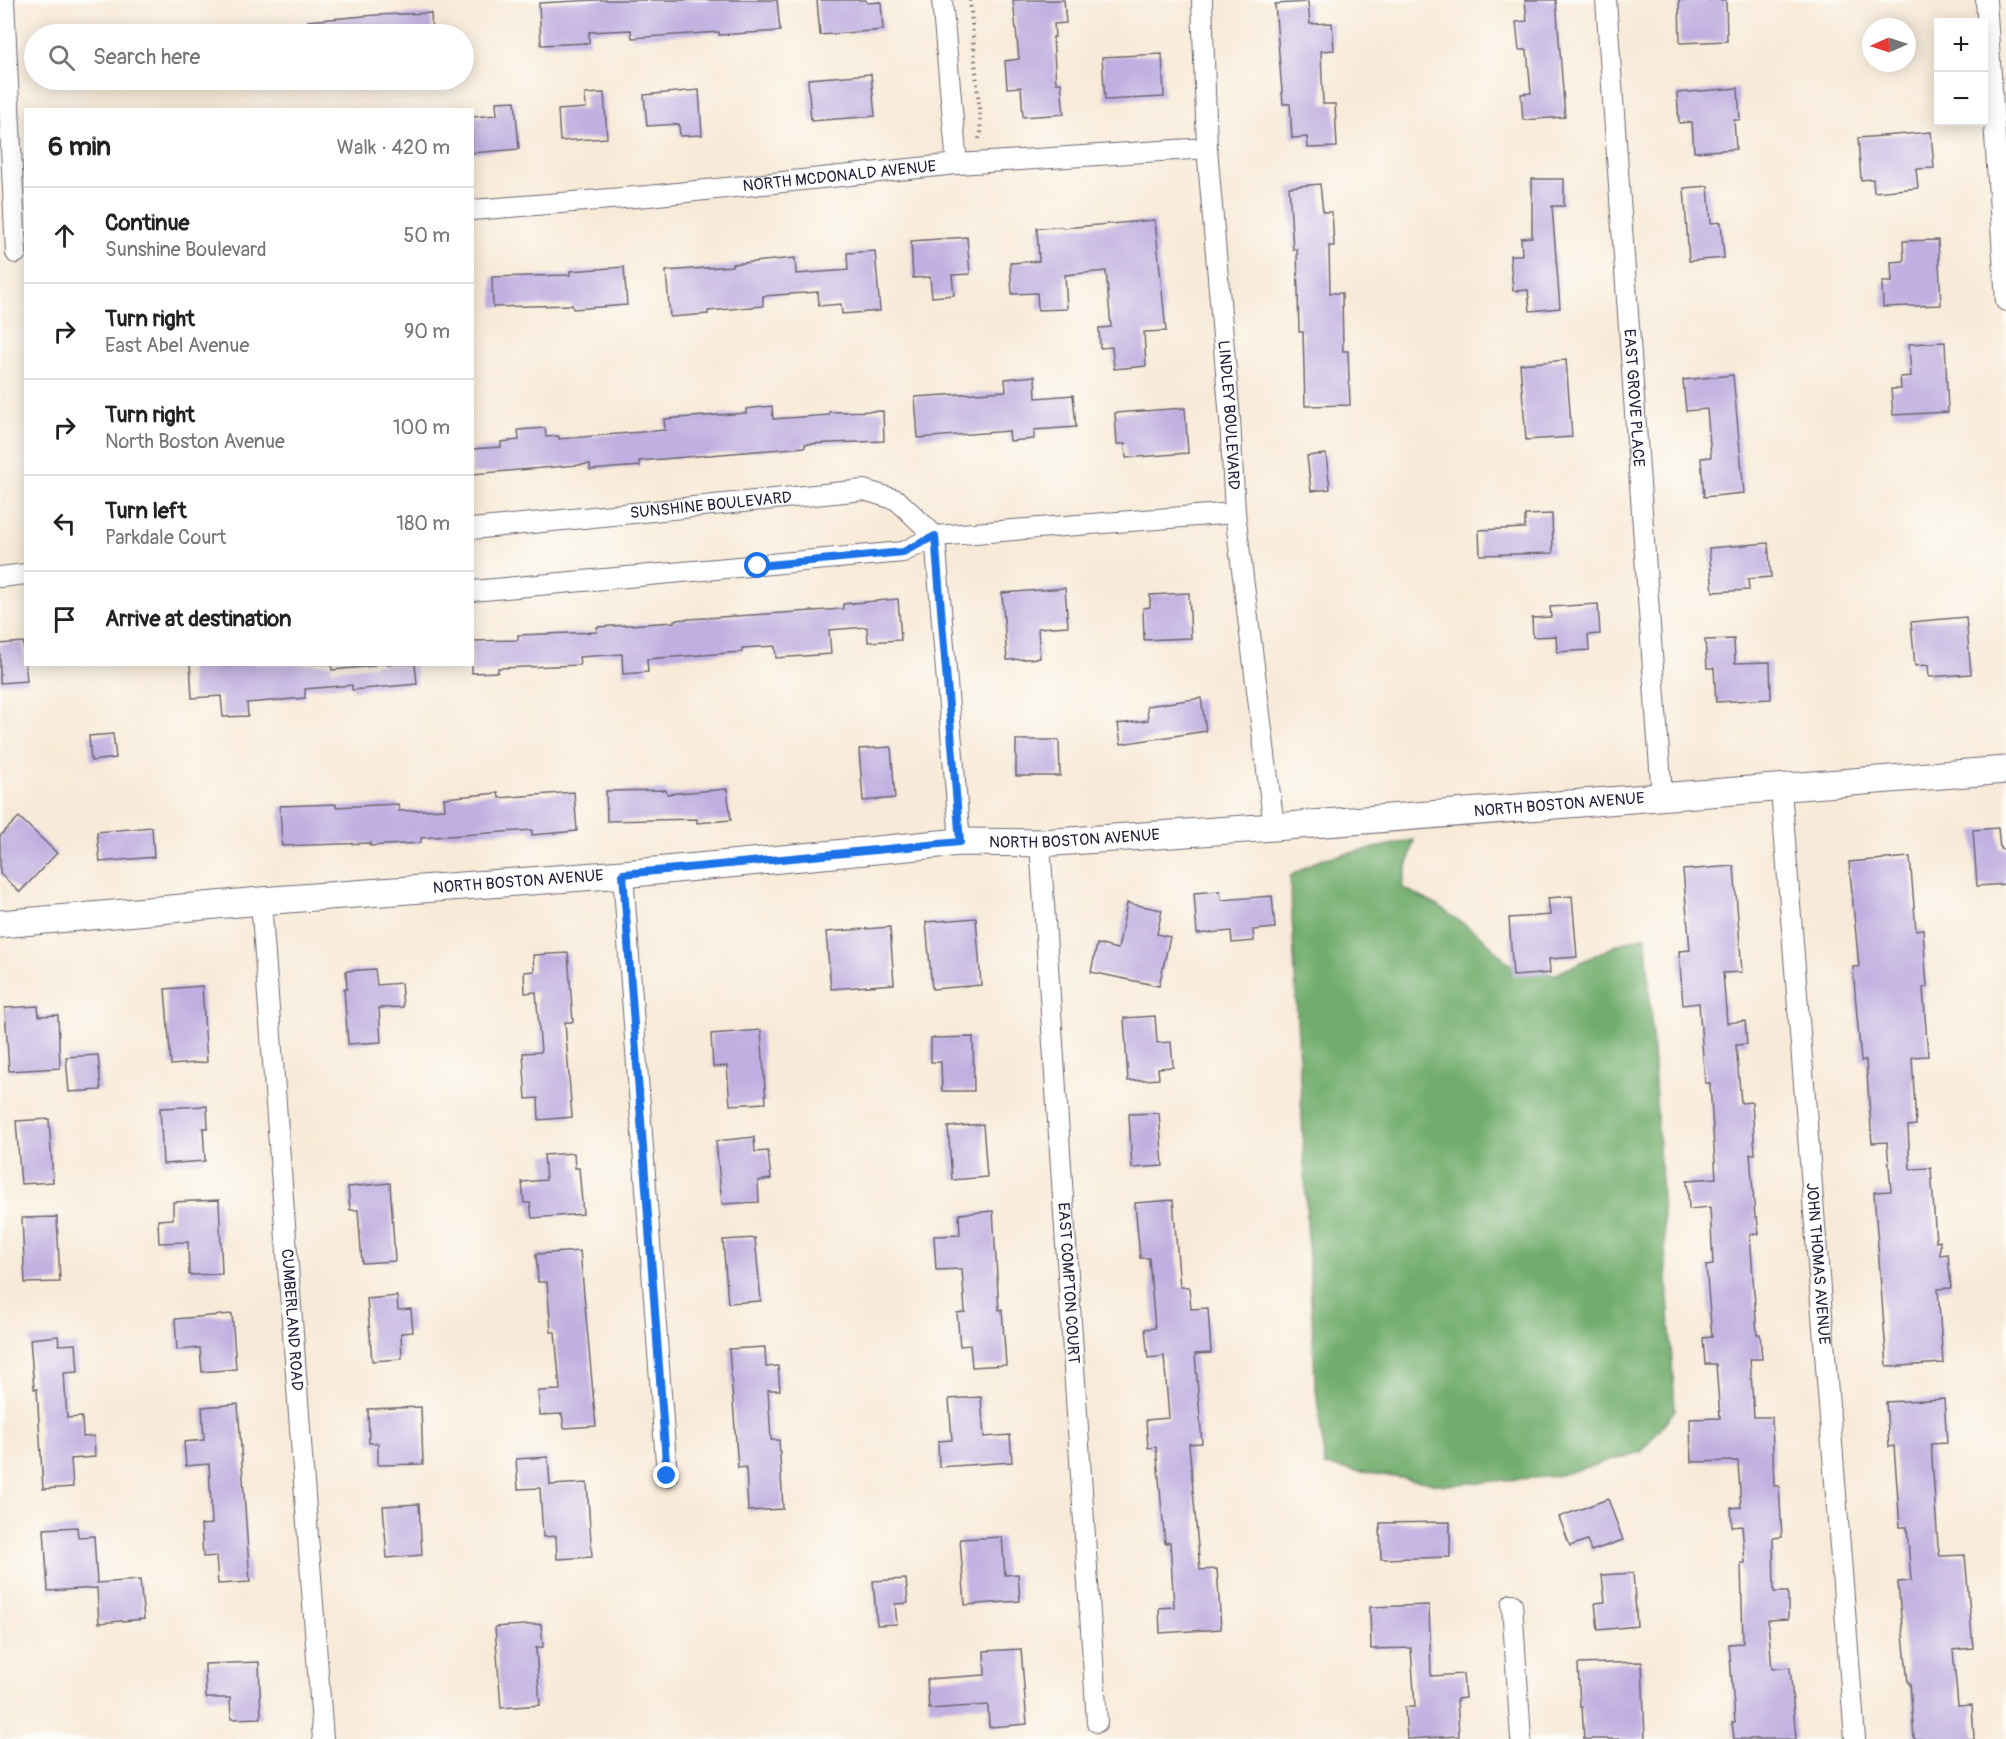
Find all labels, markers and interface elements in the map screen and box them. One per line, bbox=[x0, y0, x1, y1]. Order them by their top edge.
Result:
north arrow bbox=[1862, 18, 1916, 72]
map controls bbox=[1934, 18, 1988, 126]
button: + bbox=[1934, 18, 1988, 72]
search box bbox=[24, 24, 474, 90]
icon: search bbox=[45, 41, 78, 74]
text: Search here bbox=[93, 43, 200, 71]
button: − bbox=[1934, 72, 1988, 126]
text: 6 min bbox=[48, 131, 111, 163]
text: Walk · 420 m bbox=[337, 135, 450, 160]
street label: NORTH MCDONALD AVENUE bbox=[742, 156, 937, 196]
text: Continue bbox=[105, 209, 189, 237]
icon: ahead bbox=[48, 219, 81, 252]
text: 50 m bbox=[403, 223, 450, 248]
text: Sunshine Boulevard bbox=[105, 237, 267, 262]
text: Turn right bbox=[105, 305, 195, 333]
icon: right bbox=[48, 315, 81, 348]
text: 90 m bbox=[404, 319, 450, 344]
street label: EAST GROVE PLACE bbox=[1619, 328, 1649, 468]
text: East Abel Avenue bbox=[105, 333, 249, 358]
street label: LINDLEY BOULEVARD bbox=[1213, 339, 1244, 490]
text: Turn right bbox=[105, 401, 195, 429]
icon: right bbox=[48, 411, 81, 444]
text: 100 m bbox=[393, 415, 450, 440]
text: North Boston Avenue bbox=[105, 429, 285, 454]
street label: SUNSHINE BOULEVARD bbox=[629, 487, 793, 523]
text: Turn left bbox=[105, 497, 187, 525]
icon: left bbox=[48, 507, 81, 540]
text: 180 m bbox=[396, 511, 450, 536]
text: Parkdale Court bbox=[105, 525, 226, 550]
route start bbox=[744, 552, 770, 578]
icon: arrive bbox=[48, 603, 81, 636]
text: Arrive at destination bbox=[105, 605, 291, 633]
street label: NORTH BOSTON AVENUE bbox=[1473, 788, 1645, 821]
street label: NORTH BOSTON AVENUE bbox=[989, 825, 1160, 853]
street label: NORTH BOSTON AVENUE bbox=[432, 865, 604, 898]
street label: JOHN THOMAS AVENUE bbox=[1802, 1182, 1834, 1345]
street label: EAST COMPTON COURT bbox=[1053, 1202, 1084, 1365]
street label: CUMBERLAND ROAD bbox=[277, 1248, 307, 1392]
route end bbox=[653, 1462, 679, 1488]

